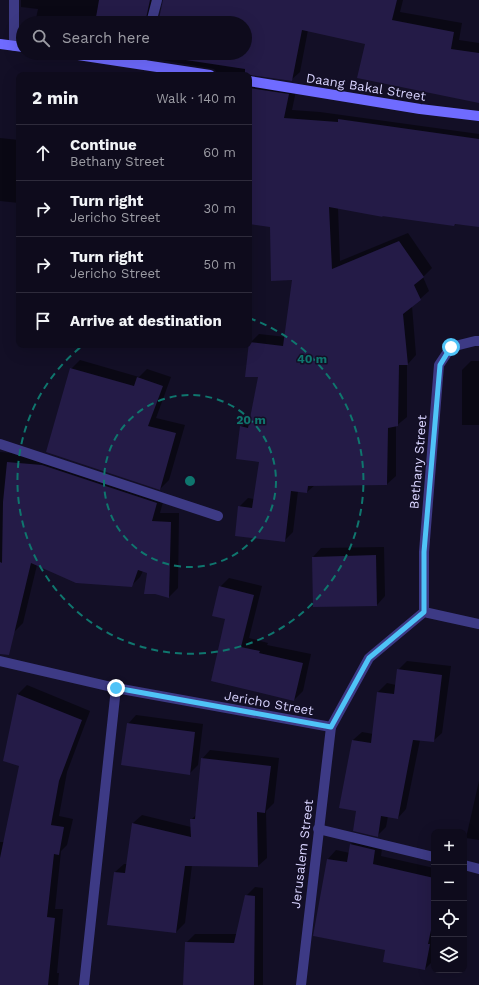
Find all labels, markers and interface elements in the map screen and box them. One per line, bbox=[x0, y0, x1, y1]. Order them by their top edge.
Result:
search box bbox=[16, 16, 252, 60]
icon: search bbox=[30, 27, 52, 49]
text: Search here bbox=[62, 29, 150, 47]
street label: Daang Bakal Street bbox=[305, 70, 427, 104]
text: 2 min bbox=[32, 88, 78, 108]
text: Walk · 140 m bbox=[156, 91, 236, 106]
text: Continue bbox=[70, 136, 137, 154]
icon: ahead bbox=[32, 142, 54, 164]
text: 60 m bbox=[203, 145, 236, 160]
text: Bethany Street bbox=[70, 154, 164, 169]
text: Turn right bbox=[70, 192, 143, 210]
icon: right bbox=[32, 198, 54, 220]
text: 30 m bbox=[204, 201, 236, 216]
text: Jericho Street bbox=[70, 210, 160, 225]
text: Turn right bbox=[70, 248, 143, 266]
icon: right bbox=[32, 254, 54, 276]
text: 50 m bbox=[204, 257, 236, 272]
text: Jericho Street bbox=[70, 266, 160, 281]
icon: arrive bbox=[32, 310, 54, 332]
text: Arrive at destination bbox=[70, 312, 222, 330]
route start bbox=[442, 338, 460, 356]
text: 40 m bbox=[297, 352, 327, 366]
text: 20 m bbox=[236, 413, 266, 427]
street label: Bethany Street bbox=[406, 414, 430, 510]
centre of rings bbox=[183, 474, 197, 488]
route end bbox=[107, 679, 125, 697]
street label: Jericho Street bbox=[223, 688, 315, 718]
street label: Jerusalem Street bbox=[288, 798, 316, 909]
map controls bbox=[431, 829, 467, 973]
button: + bbox=[431, 829, 467, 865]
button: − bbox=[431, 865, 467, 901]
button: locate bbox=[431, 901, 467, 937]
button: layers bbox=[431, 937, 467, 973]

